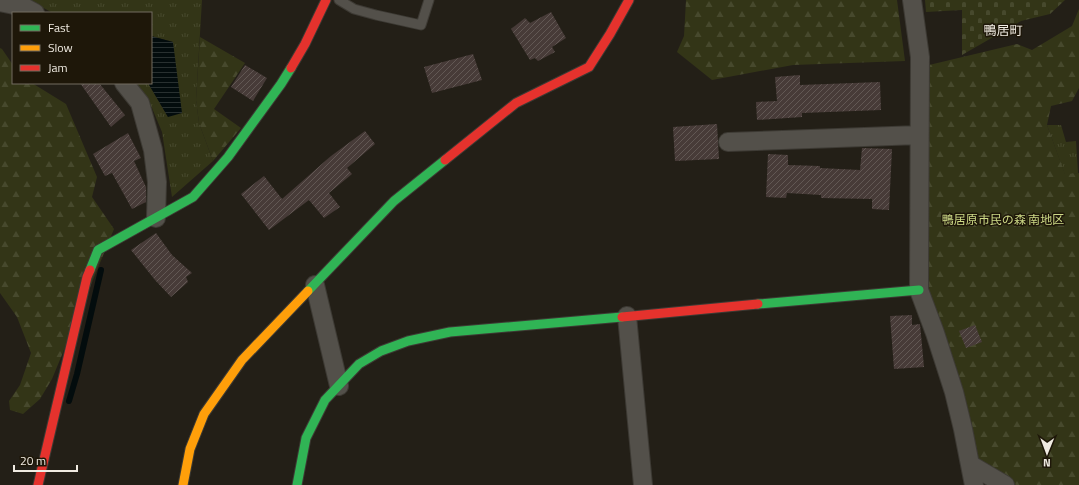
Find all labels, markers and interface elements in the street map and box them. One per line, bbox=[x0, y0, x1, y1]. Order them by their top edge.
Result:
legend bbox=[12, 12, 152, 84]
text: Fast bbox=[48, 18, 71, 37]
district label: 鴨居町 bbox=[983, 20, 1023, 40]
text: Slow bbox=[48, 38, 73, 57]
text: Jam bbox=[48, 58, 68, 77]
park label: 鴨居原市民の森 南地区 bbox=[942, 210, 1064, 229]
north arrow bbox=[1027, 433, 1067, 473]
scale bar bbox=[14, 447, 77, 473]
text: 20 m bbox=[20, 451, 46, 470]
text: N bbox=[1043, 455, 1051, 471]

